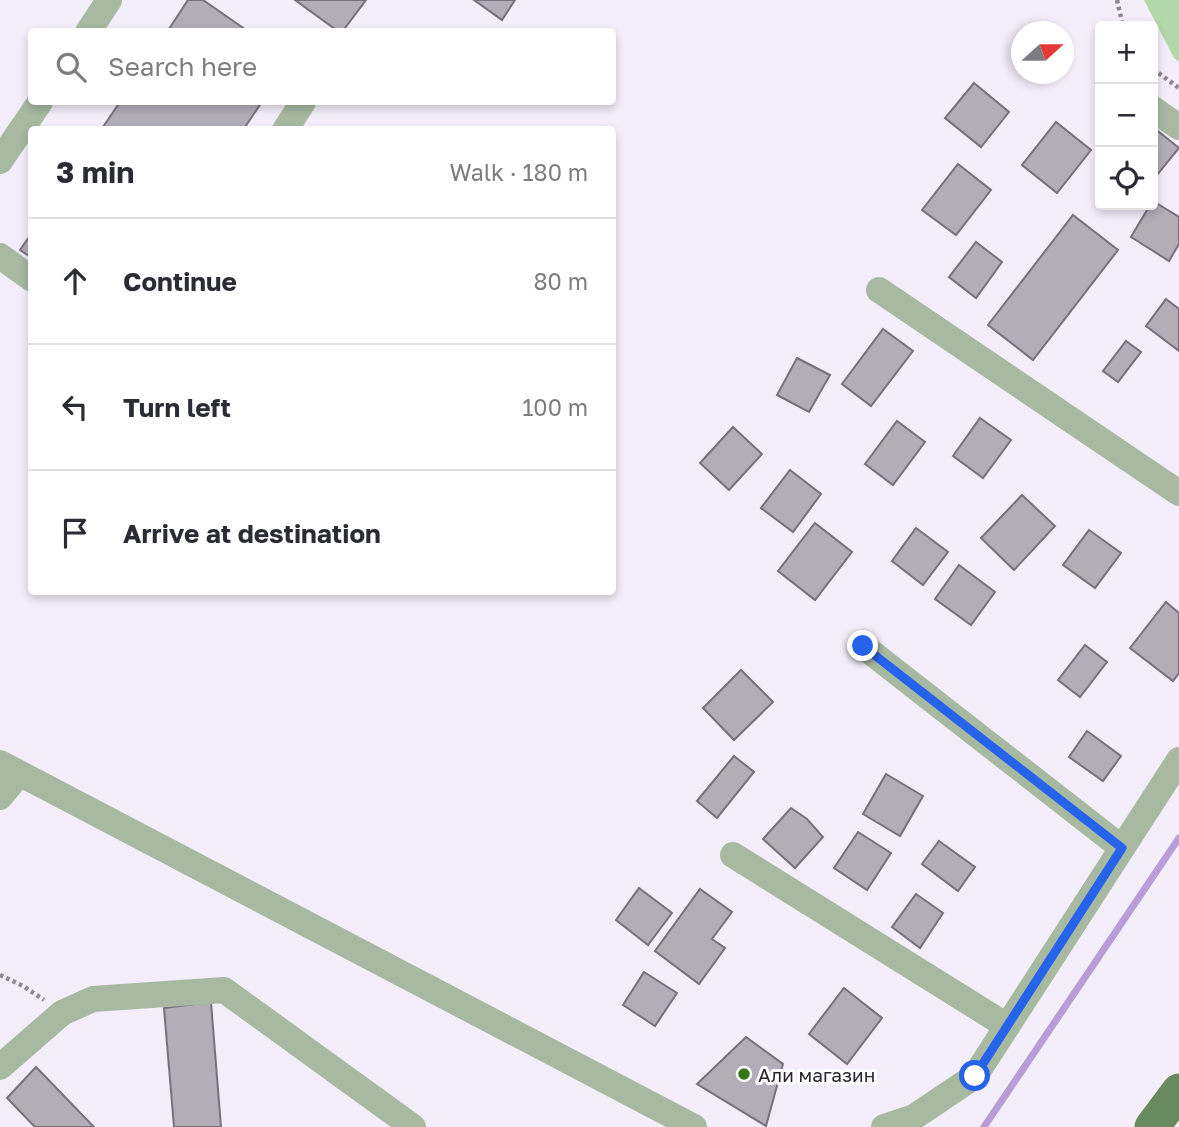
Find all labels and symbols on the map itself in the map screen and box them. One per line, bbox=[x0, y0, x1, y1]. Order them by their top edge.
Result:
north arrow bbox=[1011, 21, 1074, 84]
route end bbox=[847, 630, 878, 661]
route start bbox=[959, 1060, 990, 1091]
place label: Али магазин bbox=[758, 1063, 875, 1086]
marker: Али магазин bbox=[736, 1066, 752, 1082]

